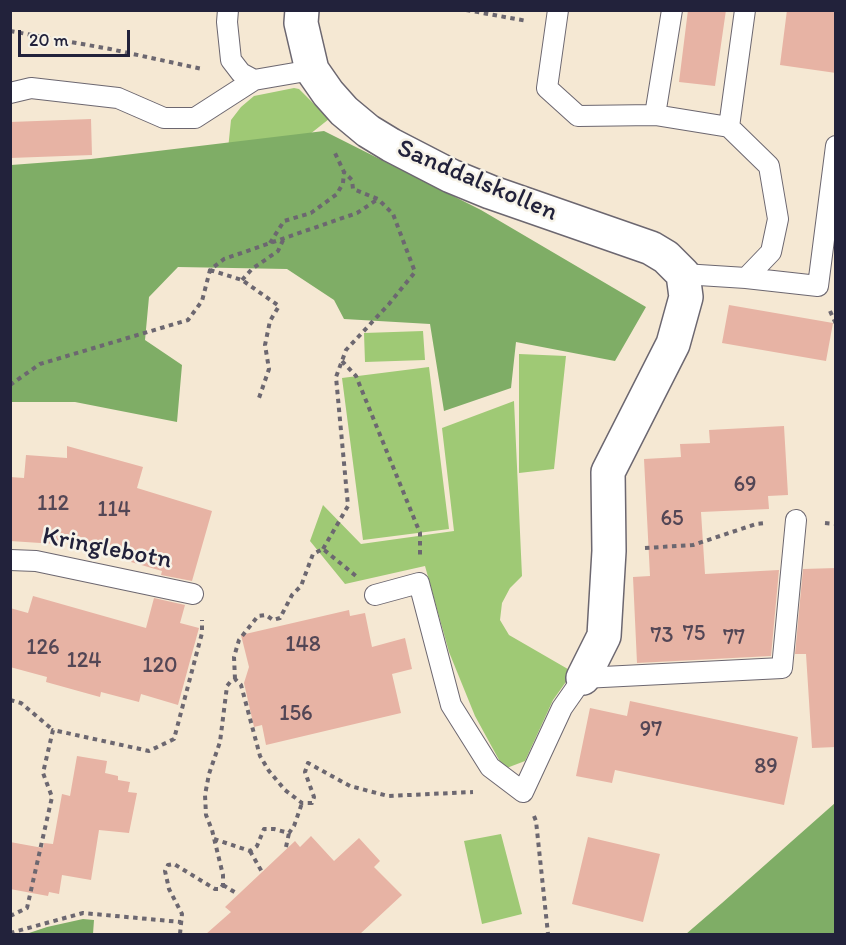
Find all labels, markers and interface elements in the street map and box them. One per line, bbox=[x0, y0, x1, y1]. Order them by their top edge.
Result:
scale bar bbox=[21, 18, 134, 56]
text: 20 m bbox=[29, 29, 69, 51]
street label: Sanddalskollen bbox=[392, 133, 562, 229]
house number: 69 bbox=[733, 472, 757, 498]
house number: 112 bbox=[37, 491, 69, 517]
house number: 114 bbox=[97, 497, 131, 523]
house number: 65 bbox=[660, 506, 684, 532]
street label: Kringlebotn bbox=[40, 521, 174, 577]
house number: 75 bbox=[683, 621, 705, 647]
house number: 73 bbox=[651, 623, 673, 649]
house number: 77 bbox=[723, 625, 745, 651]
house number: 148 bbox=[285, 632, 321, 658]
house number: 126 bbox=[26, 635, 60, 661]
house number: 124 bbox=[66, 648, 102, 674]
house number: 120 bbox=[142, 653, 178, 679]
house number: 156 bbox=[279, 701, 313, 727]
house number: 97 bbox=[640, 717, 662, 743]
house number: 89 bbox=[754, 754, 778, 780]

